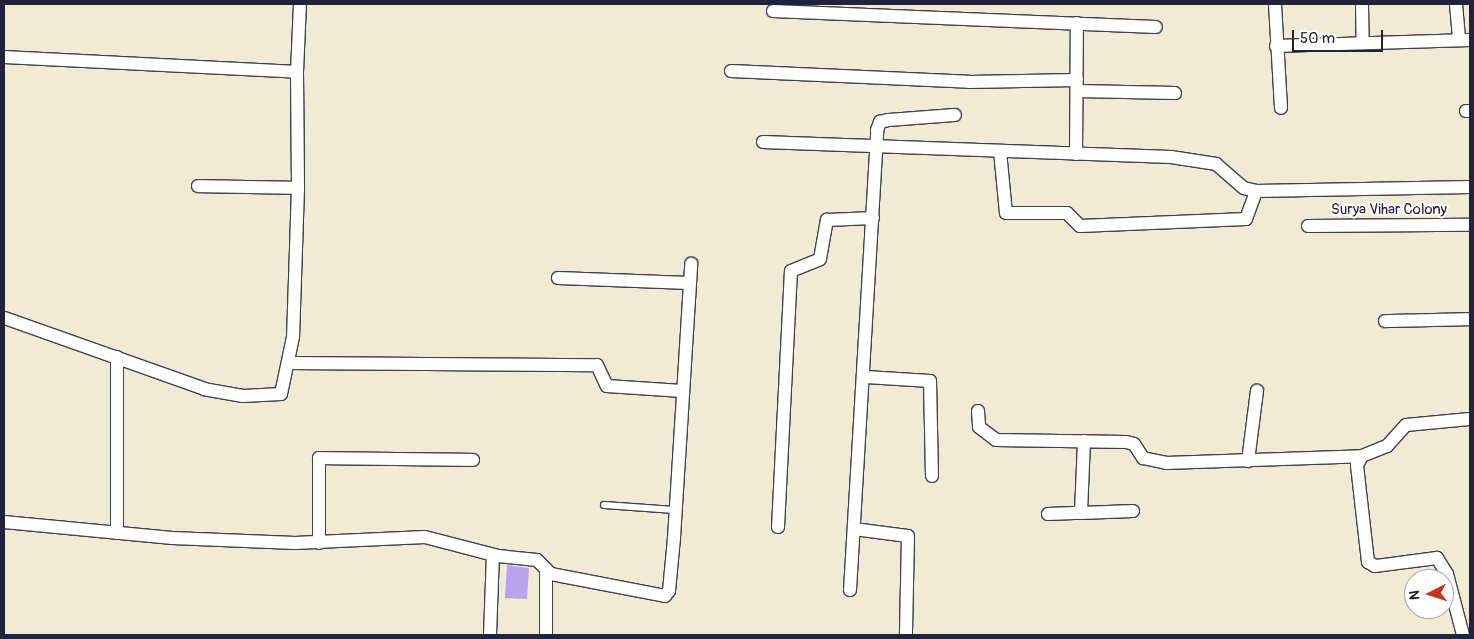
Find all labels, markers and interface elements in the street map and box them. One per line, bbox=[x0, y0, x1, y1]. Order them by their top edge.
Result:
scale bar bbox=[1294, 20, 1385, 52]
text: 50 m bbox=[1300, 29, 1335, 48]
street label: Surya Vihar Colony bbox=[1331, 201, 1447, 219]
north arrow bbox=[1404, 569, 1454, 619]
text: N bbox=[1406, 590, 1423, 601]

